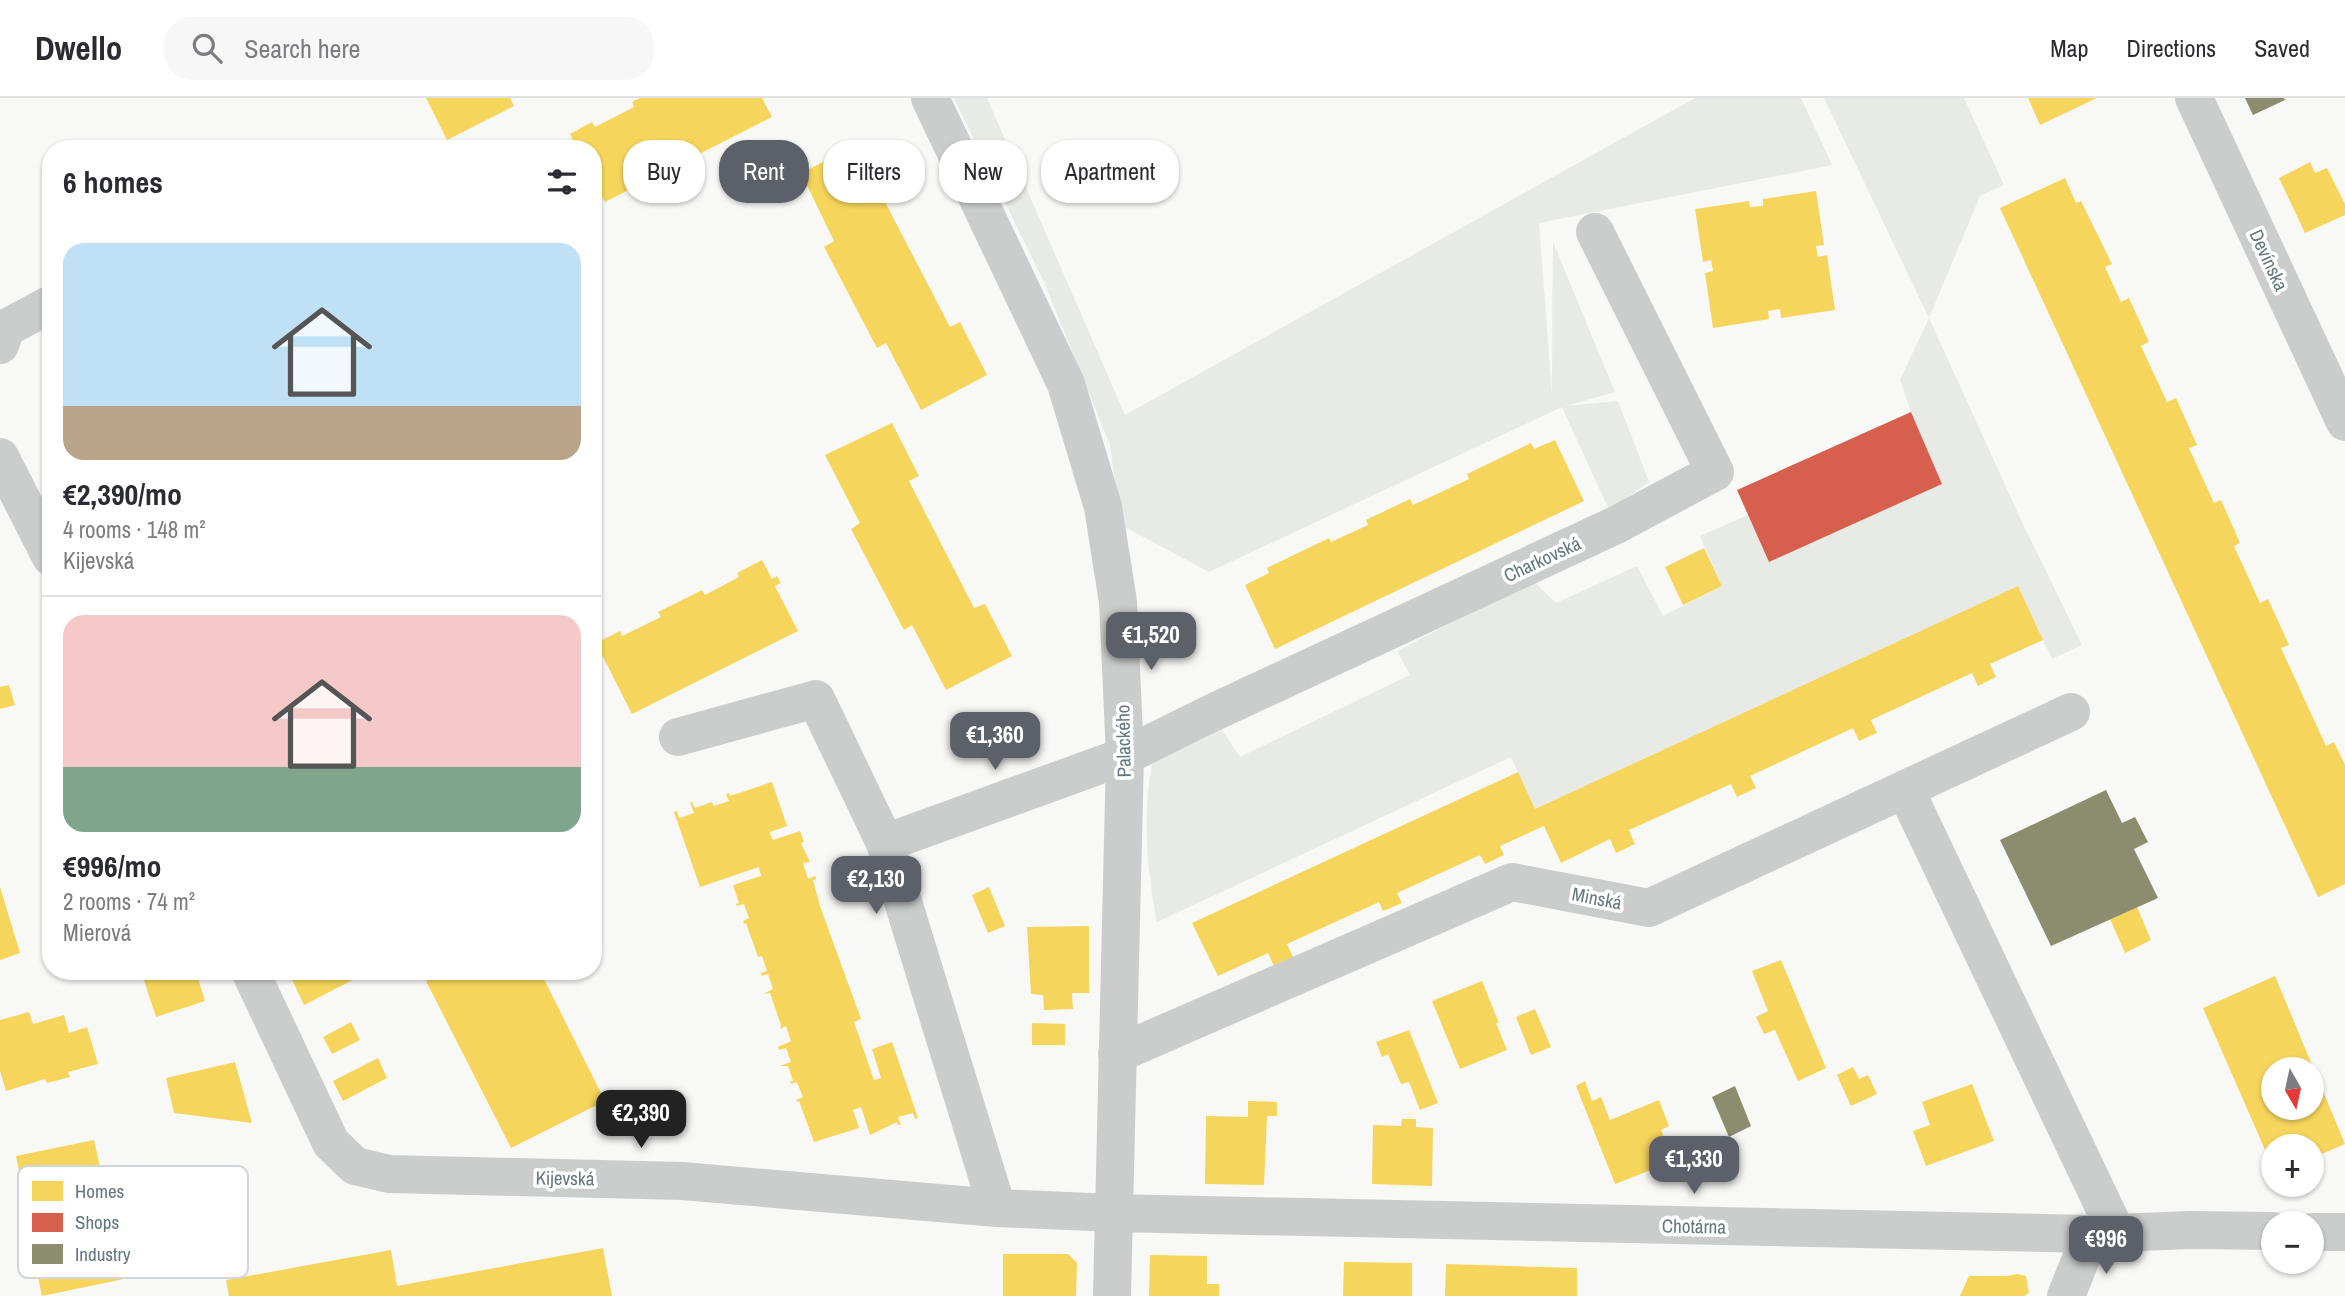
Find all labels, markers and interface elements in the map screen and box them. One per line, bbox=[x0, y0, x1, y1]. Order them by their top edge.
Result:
search box bbox=[164, 17, 654, 80]
text: Dwello bbox=[35, 26, 122, 70]
icon: search bbox=[188, 29, 226, 67]
text: Search here bbox=[244, 31, 360, 66]
text: Map bbox=[2050, 32, 2088, 64]
text: Directions bbox=[2126, 32, 2216, 64]
text: Saved bbox=[2254, 32, 2310, 64]
chip: Buy bbox=[623, 140, 705, 203]
chip: Rent bbox=[719, 140, 809, 203]
chip: Filters bbox=[823, 140, 925, 203]
chip: New bbox=[939, 140, 1027, 203]
chip: Apartment bbox=[1041, 140, 1179, 203]
text: 6 homes bbox=[63, 162, 163, 202]
icon: filters bbox=[543, 163, 581, 201]
street label: Devínska bbox=[2243, 225, 2295, 295]
icon: home bbox=[259, 289, 385, 415]
text: €2,390/mo bbox=[63, 474, 182, 514]
text: 4 rooms · 148 m² bbox=[63, 514, 206, 545]
street label: Charkovská bbox=[1499, 530, 1585, 588]
text: Kijevská bbox=[63, 545, 134, 576]
pin: €1,520 bbox=[1094, 612, 1208, 672]
text: €1,520 bbox=[1122, 619, 1180, 650]
icon: home bbox=[259, 661, 385, 787]
street label: Palackého bbox=[1109, 704, 1137, 778]
pin: €1,360 bbox=[938, 712, 1052, 772]
text: €1,360 bbox=[966, 719, 1024, 750]
text: €996/mo bbox=[63, 846, 161, 886]
pin: €2,130 bbox=[819, 856, 933, 916]
text: €2,130 bbox=[847, 863, 905, 894]
street label: Minská bbox=[1570, 880, 1624, 916]
text: 2 rooms · 74 m² bbox=[63, 886, 195, 917]
text: Mierová bbox=[63, 917, 131, 948]
north arrow bbox=[2261, 1057, 2324, 1120]
map controls bbox=[2261, 1057, 2324, 1274]
pin: €2,390 bbox=[584, 1090, 698, 1150]
text: €2,390 bbox=[612, 1097, 670, 1128]
button: + bbox=[2261, 1134, 2324, 1197]
pin: €1,330 bbox=[1637, 1136, 1751, 1196]
text: €1,330 bbox=[1665, 1143, 1723, 1174]
street label: Kijevská bbox=[535, 1164, 595, 1192]
legend bbox=[18, 1166, 248, 1278]
text: Homes bbox=[75, 1178, 125, 1204]
text: Shops bbox=[75, 1209, 119, 1235]
button: − bbox=[2261, 1211, 2324, 1274]
street label: Chotárna bbox=[1662, 1212, 1727, 1240]
pin: €996 bbox=[2065, 1216, 2147, 1276]
text: €996 bbox=[2085, 1223, 2127, 1254]
text: Industry bbox=[75, 1241, 131, 1267]

